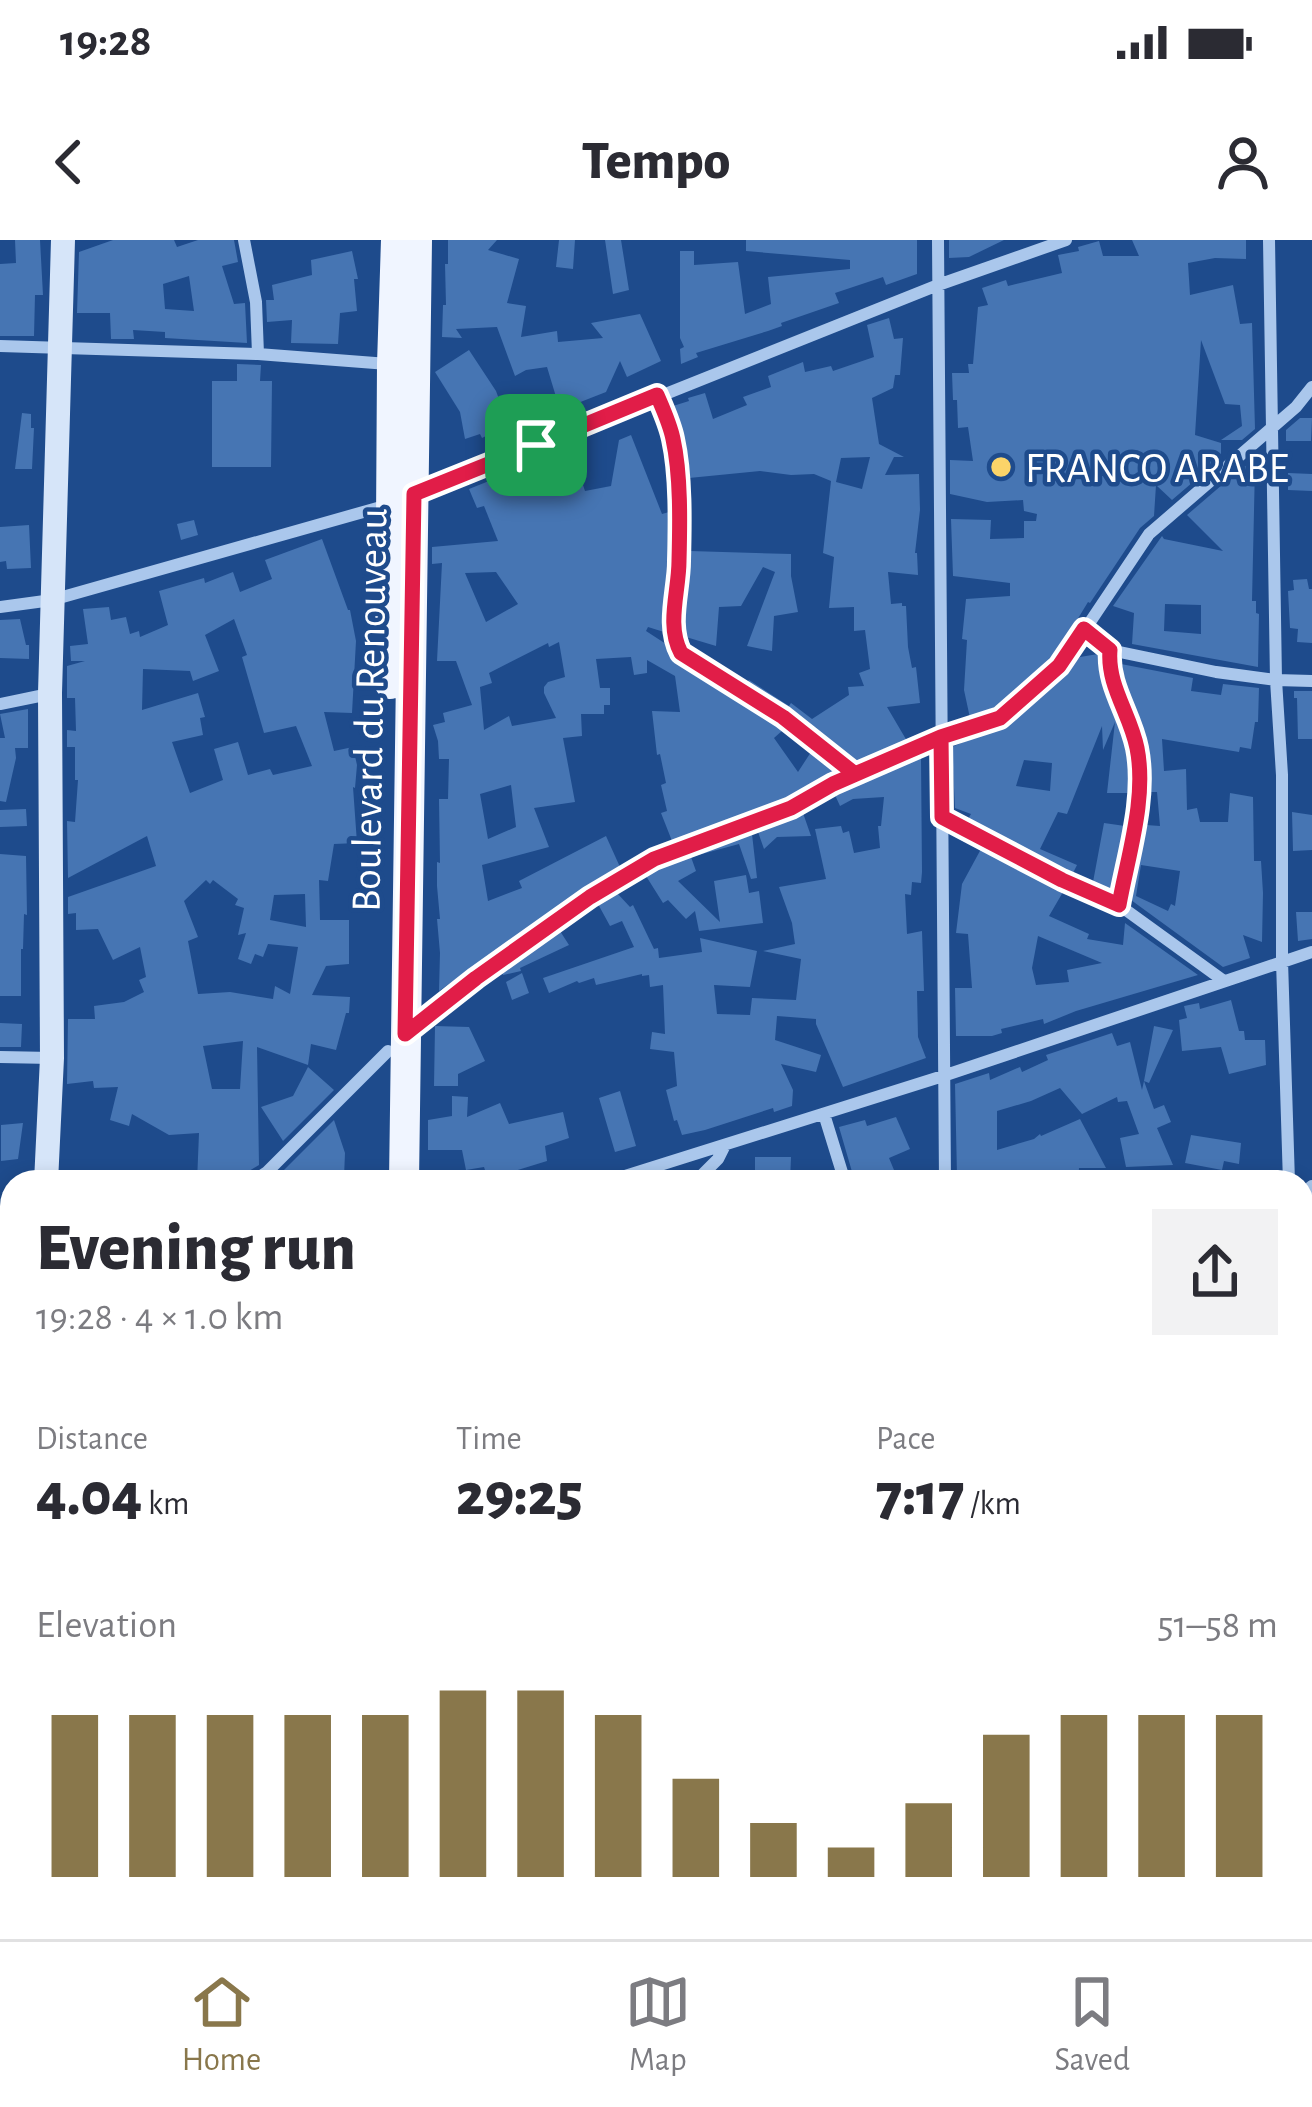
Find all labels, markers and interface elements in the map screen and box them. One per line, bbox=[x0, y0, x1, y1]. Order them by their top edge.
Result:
text: 19:28 bbox=[60, 19, 152, 64]
icon: back bbox=[36, 129, 102, 195]
icon: person bbox=[1210, 129, 1276, 195]
text: Tempo bbox=[582, 135, 730, 189]
pin bbox=[485, 394, 587, 496]
icon: arrive bbox=[503, 412, 569, 478]
place label: FRANCO ARABE bbox=[1025, 448, 1289, 490]
marker: FRANCO ARABE bbox=[988, 454, 1014, 480]
street label: Boulevard du Renouveau bbox=[345, 508, 395, 912]
button: share bbox=[1152, 1209, 1278, 1335]
text: Evening run bbox=[36, 1216, 356, 1282]
text: 19:28 · 4 × 1.0 km bbox=[36, 1298, 283, 1337]
text: Distance bbox=[36, 1423, 148, 1456]
text: Time bbox=[456, 1423, 522, 1456]
text: Pace bbox=[876, 1423, 935, 1456]
text: 4.04 bbox=[36, 1466, 142, 1526]
text: 29:25 bbox=[456, 1466, 583, 1526]
text: 7:17 bbox=[876, 1466, 965, 1526]
text: km bbox=[142, 1488, 189, 1521]
text: /km bbox=[965, 1488, 1021, 1521]
text: Elevation bbox=[36, 1606, 177, 1645]
text: 51–58 m bbox=[1157, 1606, 1278, 1645]
tab: Home bbox=[182, 1969, 261, 2081]
tab: Map bbox=[625, 1969, 691, 2081]
tab: Saved bbox=[1055, 1969, 1130, 2081]

